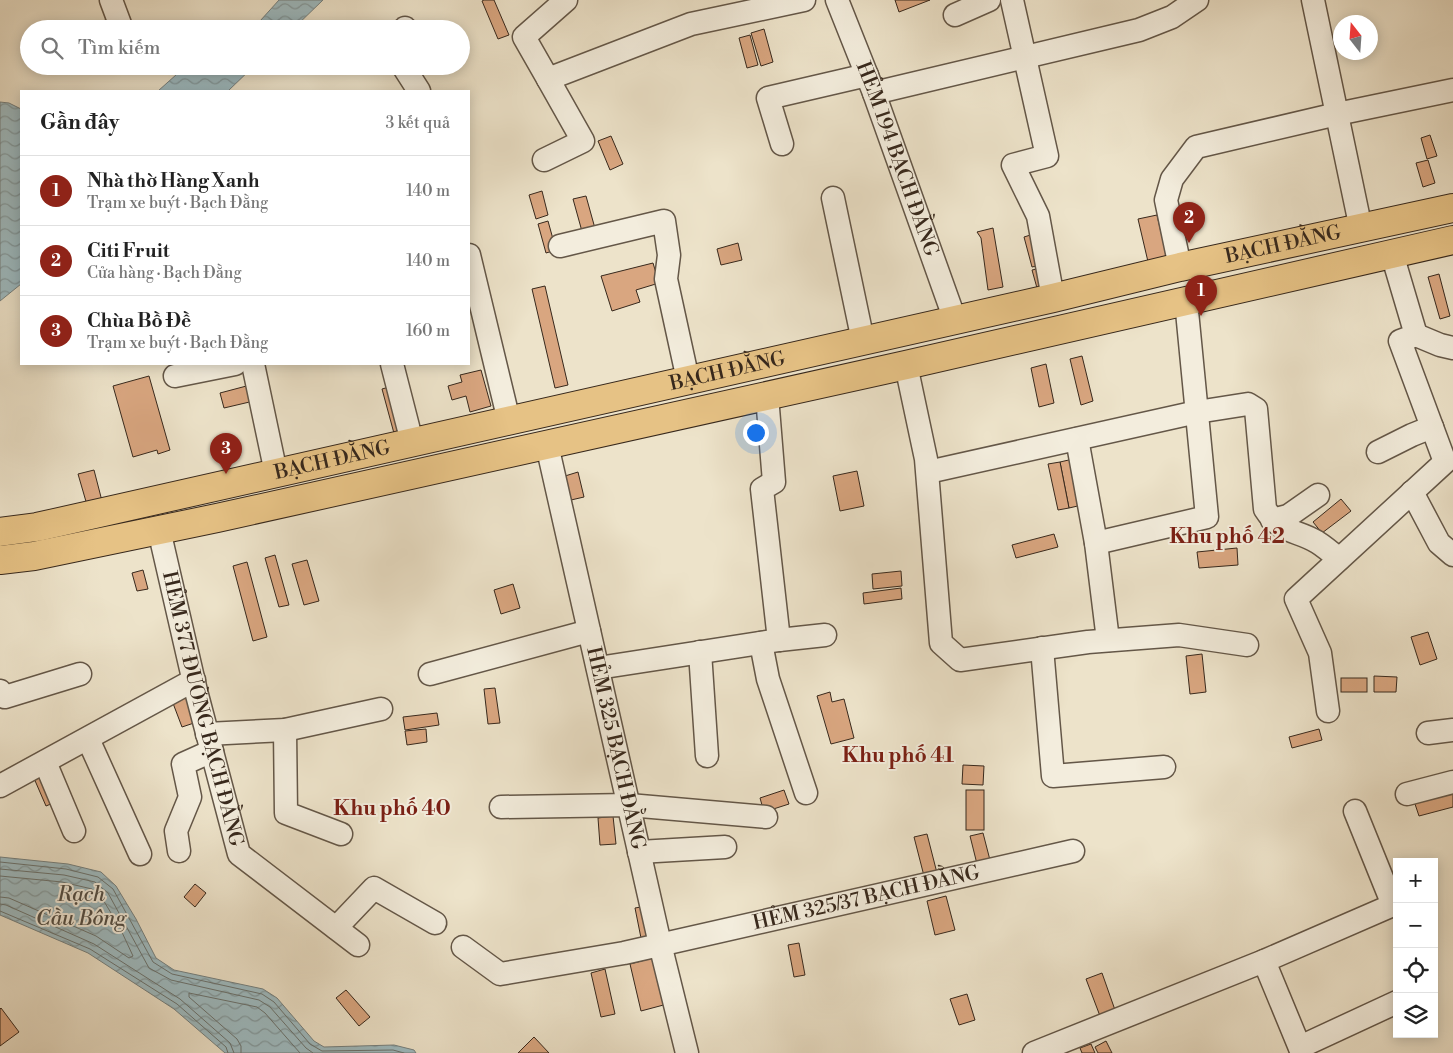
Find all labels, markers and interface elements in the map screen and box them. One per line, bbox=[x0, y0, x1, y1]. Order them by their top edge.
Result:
north arrow bbox=[1333, 15, 1378, 60]
search box bbox=[20, 20, 470, 75]
icon: search bbox=[38, 34, 66, 62]
text: Tìm kiếm bbox=[78, 36, 161, 60]
street label: HẺM 194 BẠCH ĐẰNG bbox=[850, 58, 944, 260]
text: Gần đây bbox=[40, 110, 119, 136]
text: 3 kết quả bbox=[386, 113, 450, 133]
text: Nhà thờ Hàng Xanh bbox=[87, 169, 260, 193]
text: 1 bbox=[52, 181, 60, 201]
text: 140 m bbox=[406, 181, 450, 201]
text: Trạm xe buýt · Bạch Đằng bbox=[87, 193, 268, 213]
pin: 2 bbox=[1173, 202, 1205, 243]
street label: BẠCH ĐẰNG bbox=[1222, 220, 1344, 270]
text: Citi Fruit bbox=[87, 239, 170, 263]
text: 2 bbox=[51, 251, 61, 271]
text: 140 m bbox=[406, 251, 450, 271]
text: Cửa hàng · Bạch Đằng bbox=[87, 263, 242, 283]
pin: 1 bbox=[1185, 275, 1217, 316]
text: Chùa Bồ Đề bbox=[87, 309, 191, 333]
text: 3 bbox=[51, 321, 61, 341]
text: 160 m bbox=[406, 321, 450, 341]
text: Trạm xe buýt · Bạch Đằng bbox=[87, 333, 268, 353]
street label: BẠCH ĐẰNG bbox=[666, 346, 788, 397]
your location bbox=[743, 420, 769, 446]
pin: 3 bbox=[210, 433, 242, 474]
street label: BẠCH ĐẰNG bbox=[271, 435, 393, 486]
district label: Khu phố 42 bbox=[1169, 524, 1285, 550]
street label: HẺM 377 ĐƯỜNG BẠCH ĐẰNG bbox=[156, 569, 249, 849]
street label: HẺM 325 BẠCH ĐẰNG bbox=[581, 645, 651, 852]
district label: Khu phố 41 bbox=[842, 743, 954, 769]
district label: Khu phố 40 bbox=[333, 796, 451, 822]
map controls bbox=[1393, 858, 1438, 1038]
button: + bbox=[1393, 858, 1438, 903]
street label: HẺM 325/37 BẠCH ĐẰNG bbox=[751, 860, 982, 936]
water label: Rạch Cầu Bông bbox=[36, 882, 127, 932]
button: − bbox=[1393, 903, 1438, 948]
button: locate bbox=[1393, 948, 1438, 993]
button: layers bbox=[1393, 993, 1438, 1038]

